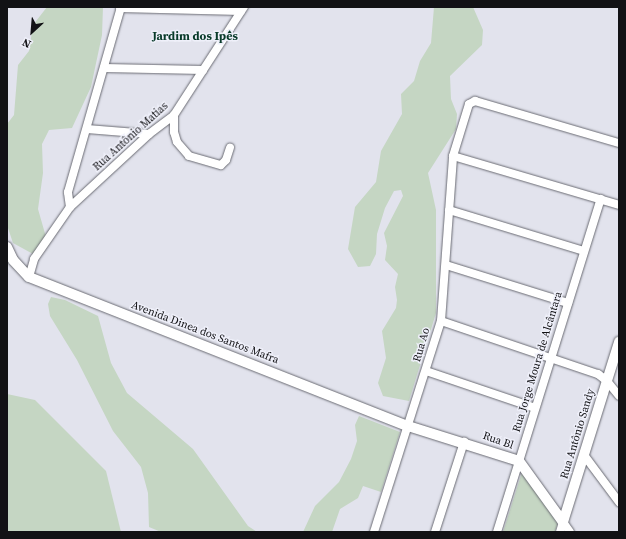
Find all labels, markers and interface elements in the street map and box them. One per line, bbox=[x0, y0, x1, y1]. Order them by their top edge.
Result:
north arrow bbox=[12, 12, 52, 52]
district label: Jardim dos Ipês bbox=[152, 30, 238, 44]
text: N bbox=[20, 35, 33, 52]
street label: Rua Antônio Matias bbox=[91, 100, 171, 174]
street label: Rua Jorge Moura de Alcântara bbox=[510, 290, 566, 434]
street label: Avenida Dinea dos Santos Mafra bbox=[129, 299, 281, 367]
street label: Rua Ao bbox=[411, 326, 433, 364]
street label: Rua Antônio Sandy bbox=[558, 387, 598, 481]
street label: Rua Bl bbox=[481, 430, 515, 452]

